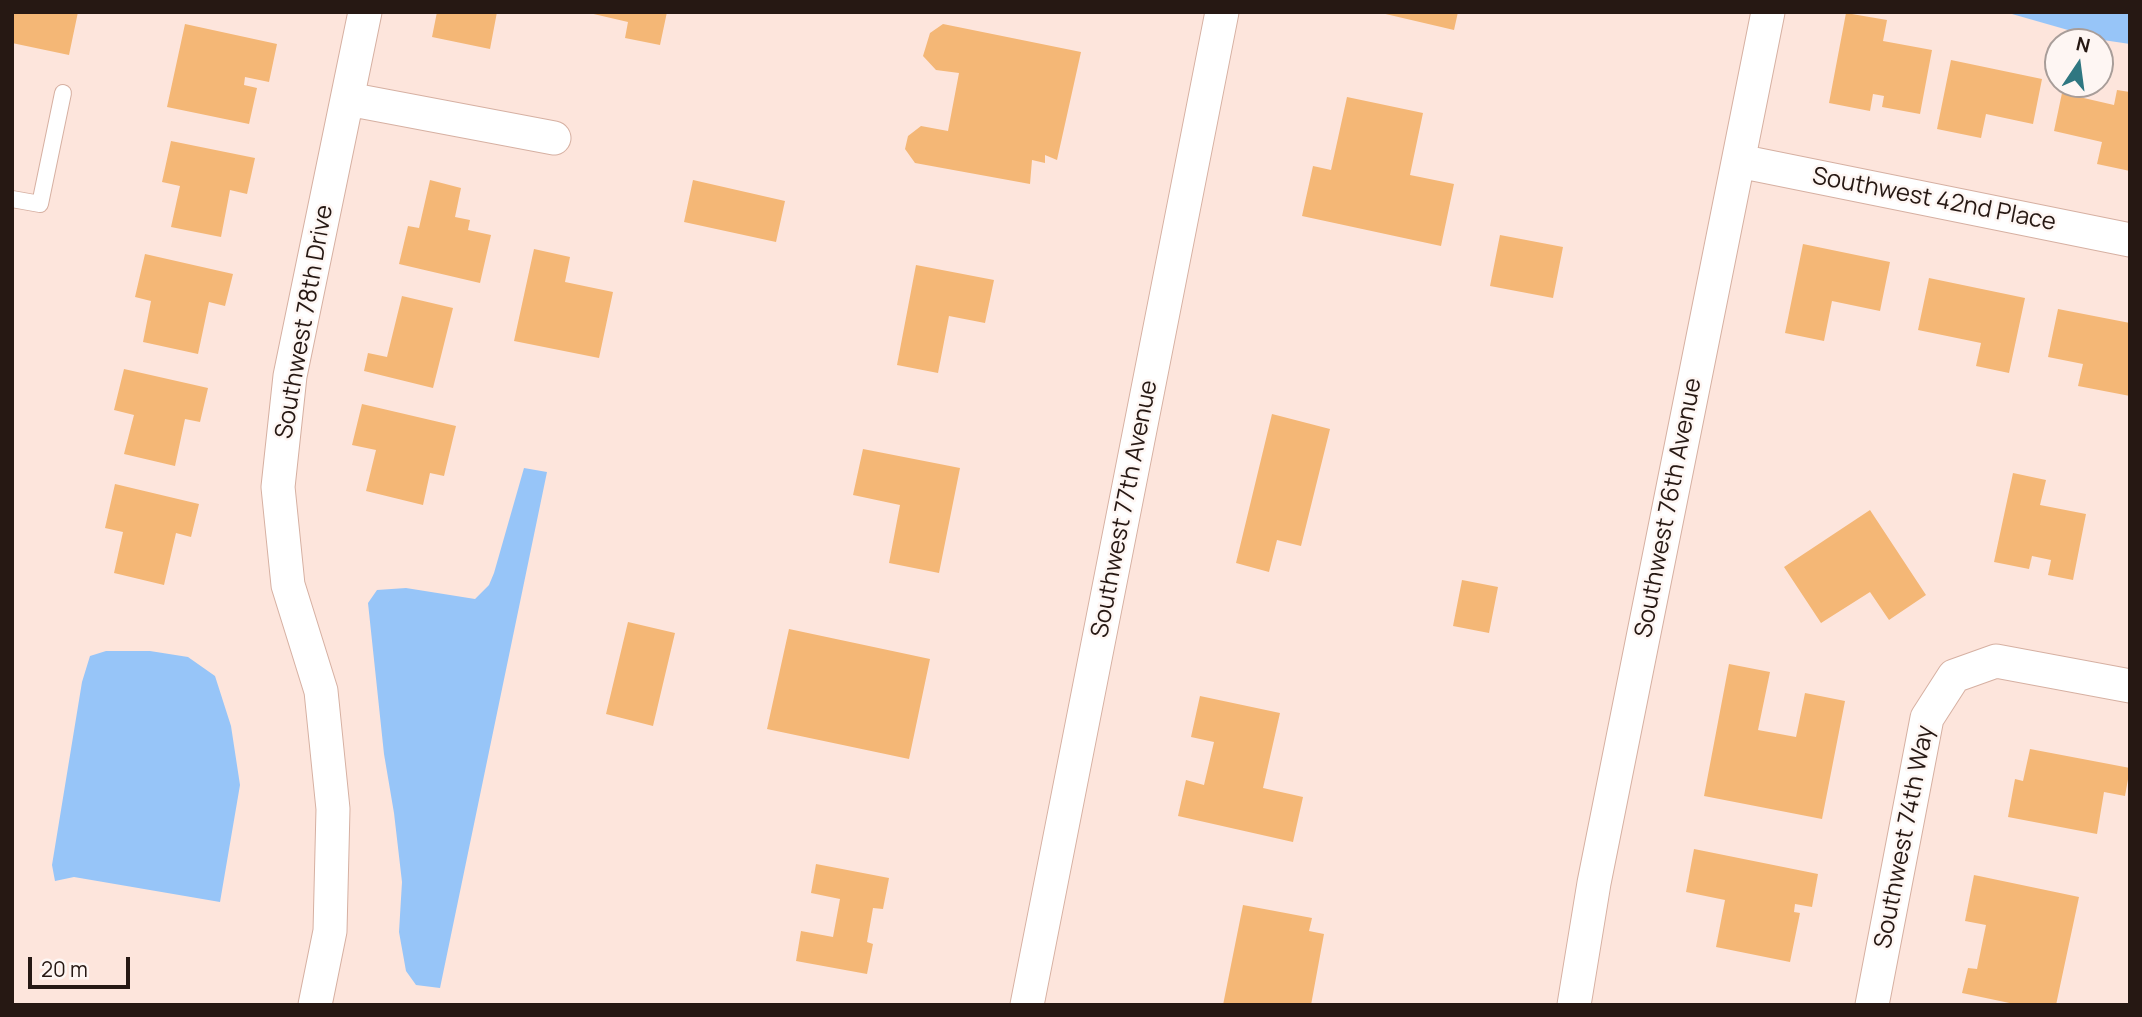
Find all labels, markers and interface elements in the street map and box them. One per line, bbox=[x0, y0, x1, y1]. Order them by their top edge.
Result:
north arrow bbox=[2044, 28, 2114, 98]
text: N bbox=[2074, 30, 2093, 59]
street label: Southwest 42nd Place bbox=[1810, 162, 2058, 238]
street label: Southwest 78th Drive bbox=[270, 203, 340, 441]
street label: Southwest 76th Avenue bbox=[1630, 376, 1708, 640]
street label: Southwest 77th Avenue bbox=[1086, 378, 1164, 640]
street label: Southwest 74th Way bbox=[1869, 723, 1941, 951]
scale bar bbox=[32, 944, 133, 988]
text: 20 m bbox=[41, 955, 88, 983]

